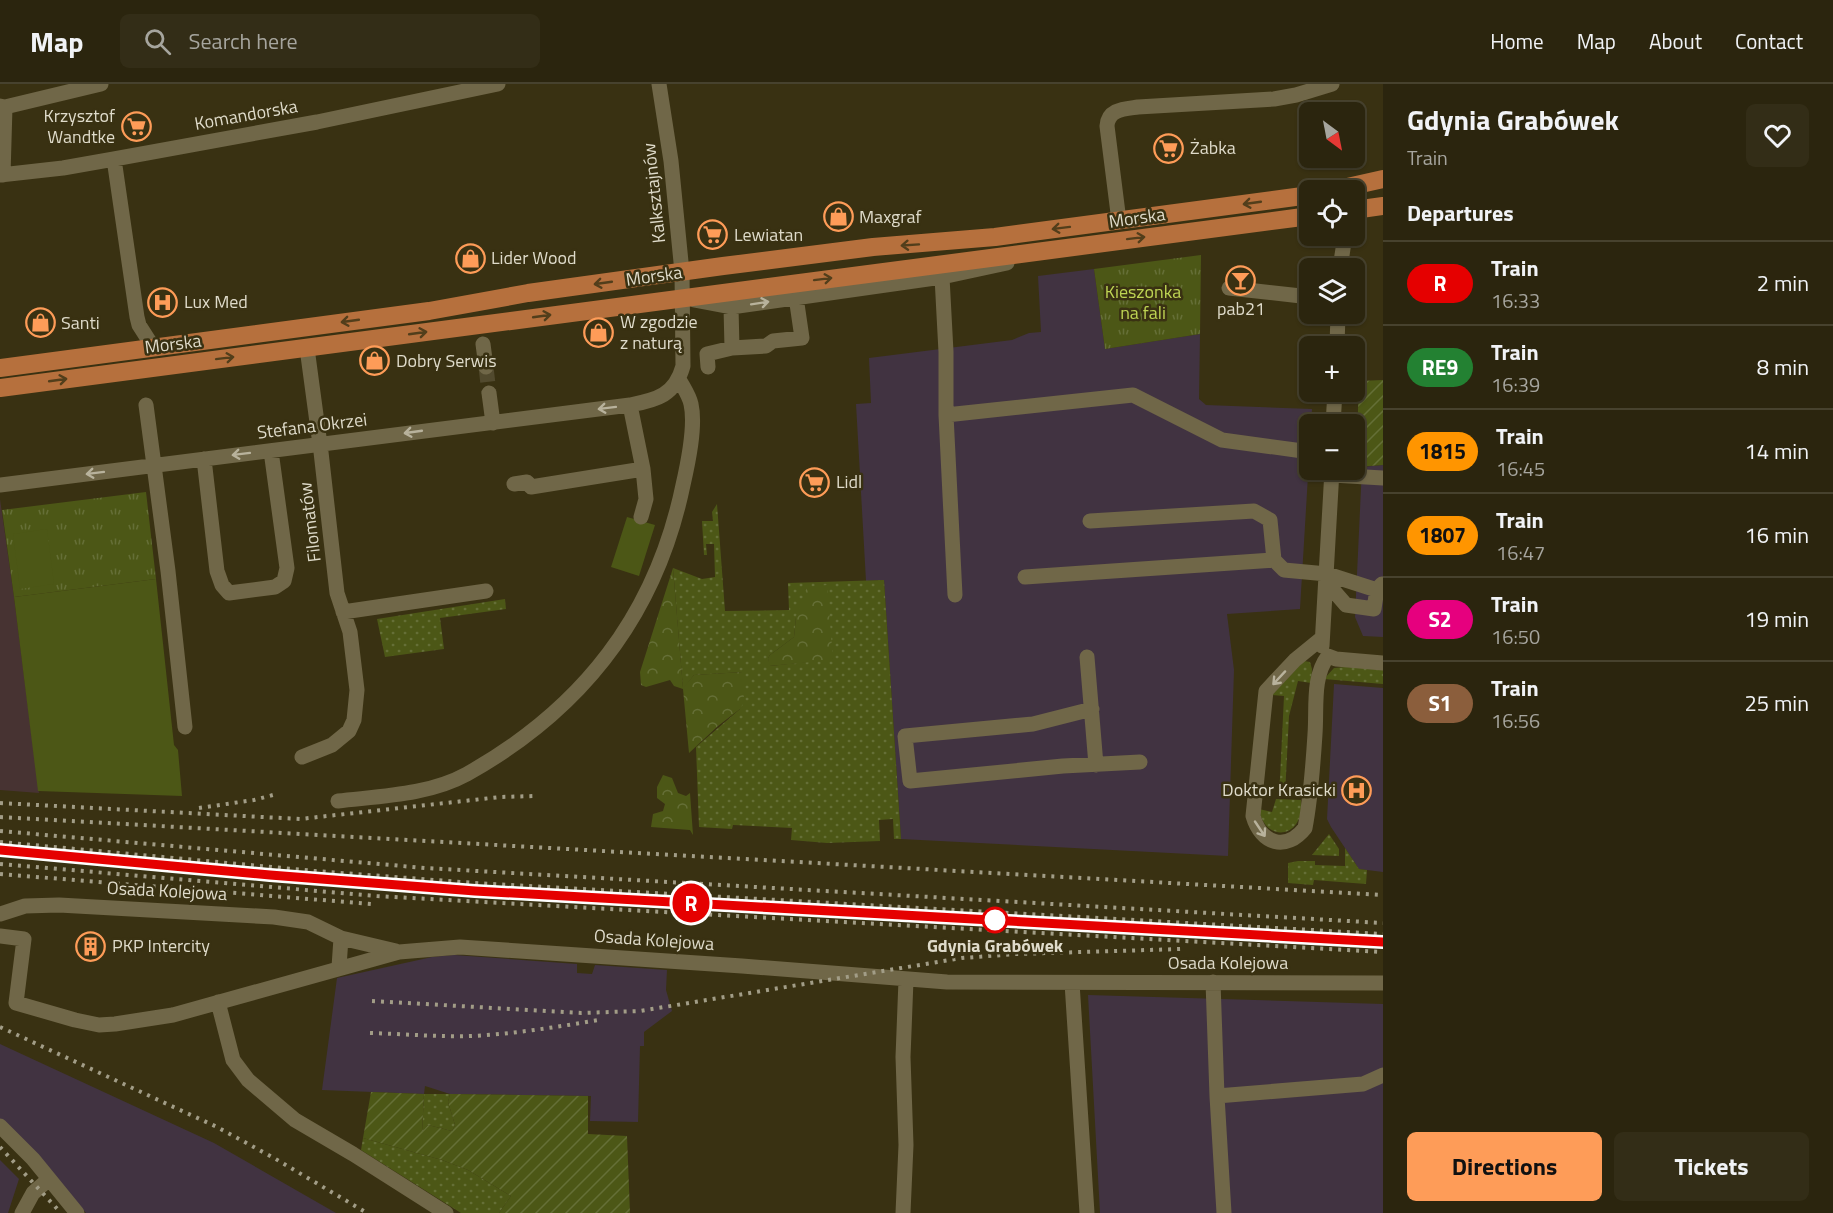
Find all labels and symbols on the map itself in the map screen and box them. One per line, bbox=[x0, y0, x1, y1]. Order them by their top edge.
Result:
street label: Komandorska bbox=[192, 92, 300, 137]
place label: Krzysztof Wandtke bbox=[43, 102, 115, 150]
north arrow bbox=[1299, 102, 1365, 168]
supermarket icon: Krzysztof Wandtke bbox=[120, 110, 152, 142]
supermarket icon: Żabka bbox=[1153, 132, 1185, 164]
place label: Żabka bbox=[1190, 134, 1236, 161]
street label: Kalksztajnów bbox=[635, 141, 672, 245]
one-way arrow bbox=[1242, 197, 1262, 208]
street label: Morska bbox=[1107, 200, 1167, 235]
shop icon: Maxgraf bbox=[822, 201, 854, 233]
place label: Maxgraf bbox=[859, 203, 922, 230]
supermarket icon: Lewiatan bbox=[697, 219, 729, 251]
place label: Lewiatan bbox=[734, 221, 803, 248]
one-way arrow bbox=[1052, 223, 1071, 234]
one-way arrow bbox=[1126, 232, 1146, 243]
one-way arrow bbox=[900, 239, 920, 250]
shop icon: Lider Wood bbox=[454, 242, 486, 274]
place label: Lider Wood bbox=[491, 244, 576, 271]
street label: Morska bbox=[624, 258, 684, 293]
bar icon: pab21 bbox=[1225, 264, 1257, 296]
one-way arrow bbox=[813, 273, 833, 284]
one-way arrow bbox=[594, 277, 614, 288]
park label: Kieszonka na fali bbox=[1105, 278, 1181, 326]
hospital icon: Lux Med bbox=[147, 286, 179, 318]
place label: Lux Med bbox=[184, 288, 248, 315]
place label: pab21 bbox=[1217, 295, 1265, 322]
one-way arrow bbox=[750, 297, 770, 308]
shop icon: Santi bbox=[24, 307, 56, 339]
place label: W zgodzie z naturą bbox=[620, 308, 698, 356]
place label: Santi bbox=[61, 309, 100, 336]
one-way arrow bbox=[532, 310, 551, 321]
one-way arrow bbox=[341, 316, 361, 327]
shop icon: W zgodzie z naturą bbox=[583, 316, 615, 348]
street label: Morska bbox=[143, 327, 203, 360]
one-way arrow bbox=[408, 327, 427, 338]
shop icon: Dobry Serwis bbox=[359, 345, 391, 377]
place label: Dobry Serwis bbox=[396, 347, 497, 374]
one-way arrow bbox=[214, 353, 234, 364]
one-way arrow bbox=[48, 375, 67, 386]
one-way arrow bbox=[597, 403, 617, 414]
street label: Stefana Okrzei bbox=[255, 405, 368, 446]
one-way arrow bbox=[404, 427, 424, 438]
one-way arrow bbox=[232, 449, 252, 460]
supermarket icon: Lidl bbox=[799, 466, 831, 498]
one-way arrow bbox=[86, 467, 106, 478]
place label: Lidl bbox=[836, 468, 862, 495]
street label: Filomatów bbox=[291, 480, 328, 564]
one-way arrow bbox=[1272, 670, 1286, 685]
hospital icon: Doktor Krasicki bbox=[1341, 774, 1373, 806]
place label: Doktor Krasicki bbox=[1222, 776, 1336, 803]
one-way arrow bbox=[1254, 820, 1266, 836]
street label: Osada Kolejowa bbox=[106, 874, 228, 907]
line badge: R bbox=[672, 884, 710, 922]
marker: Gdynia Grabówek bbox=[982, 907, 1008, 933]
street label: Osada Kolejowa bbox=[593, 922, 715, 957]
building icon: PKP Intercity bbox=[75, 930, 107, 962]
place label: PKP Intercity bbox=[112, 932, 210, 959]
place label: Gdynia Grabówek bbox=[927, 932, 1064, 959]
street label: Osada Kolejowa bbox=[1168, 949, 1288, 976]

